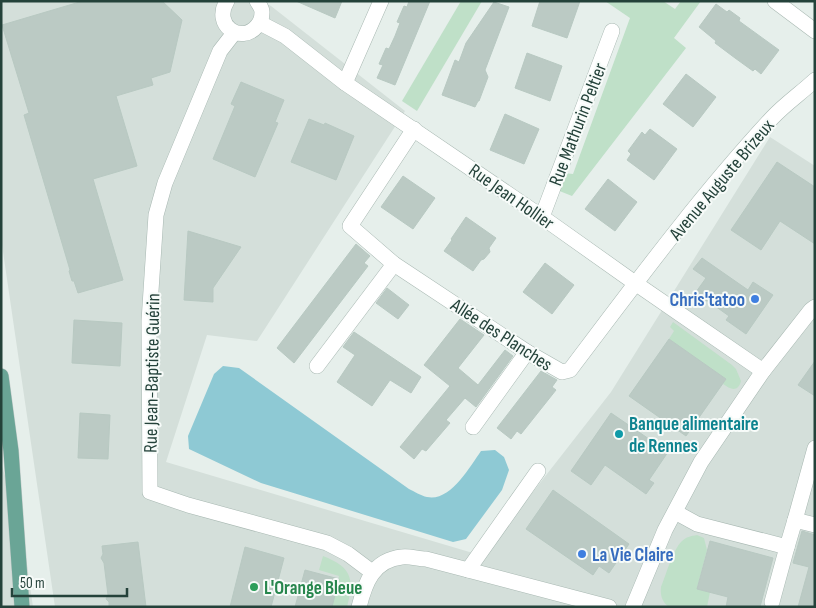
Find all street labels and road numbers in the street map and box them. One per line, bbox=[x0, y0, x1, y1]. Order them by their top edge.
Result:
street label: Rue Mathurin Peltier bbox=[544, 59, 613, 189]
street label: Avenue Auguste Brizeux bbox=[664, 115, 779, 246]
street label: Rue Jean Hollier bbox=[464, 159, 559, 235]
street label: Rue Jean-Baptiste Guérin bbox=[140, 293, 165, 453]
street label: Allée des Planches bbox=[445, 293, 556, 377]

